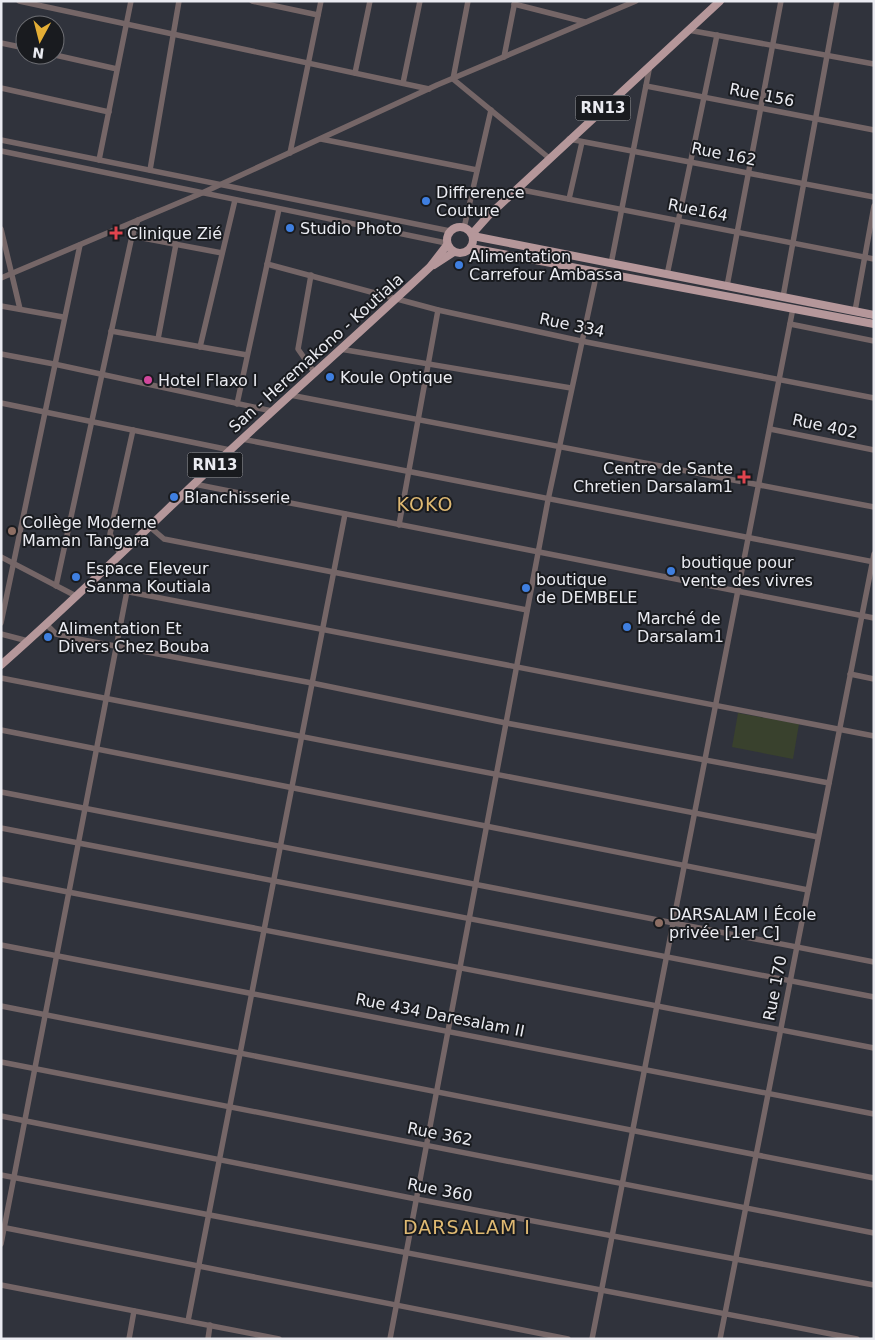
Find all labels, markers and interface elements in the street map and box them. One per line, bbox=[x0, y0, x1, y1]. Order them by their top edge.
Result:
north arrow bbox=[15, 15, 65, 65]
text: N bbox=[32, 44, 45, 62]
street label: Rue 156 bbox=[728, 79, 796, 111]
road number: RN13 bbox=[576, 96, 630, 120]
street label: Rue 162 bbox=[690, 138, 758, 170]
place label: Diffrerence Couture bbox=[436, 183, 525, 220]
marker: Diffrerence Couture bbox=[420, 195, 432, 207]
street label: Rue164 bbox=[666, 195, 730, 225]
place label: Studio Photo bbox=[300, 219, 402, 238]
marker: Studio Photo bbox=[284, 222, 296, 234]
place label: Clinique Zié bbox=[127, 224, 222, 243]
marker: Clinique Zié bbox=[109, 226, 123, 240]
place label: Alimentation Carrefour Ambassa bbox=[469, 247, 623, 284]
marker: Alimentation Carrefour Ambassa bbox=[453, 259, 465, 271]
street label: San - Heremakono - Koutiala bbox=[225, 270, 407, 436]
street label: Rue 334 bbox=[538, 309, 606, 341]
place label: Koule Optique bbox=[340, 368, 453, 387]
place label: Hotel Flaxo I bbox=[158, 371, 258, 390]
marker: Koule Optique bbox=[324, 371, 336, 383]
marker: Hotel Flaxo I bbox=[142, 374, 154, 386]
street label: Rue 402 bbox=[791, 410, 859, 442]
road number: RN13 bbox=[188, 452, 242, 478]
place label: Centre de Sante Chretien Darsalam1 bbox=[573, 459, 733, 496]
marker: Centre de Sante Chretien Darsalam1 bbox=[737, 470, 751, 484]
place label: Blanchisserie bbox=[184, 488, 290, 507]
marker: Blanchisserie bbox=[168, 491, 180, 503]
district label: KOKO bbox=[397, 493, 453, 515]
place label: Collège Moderne Maman Tangara bbox=[22, 513, 157, 550]
marker: Collège Moderne Maman Tangara bbox=[6, 525, 18, 537]
place label: boutique pour vente des vivres bbox=[681, 553, 813, 590]
place label: Espace Eleveur Sanma Koutiala bbox=[86, 559, 211, 596]
marker: boutique pour vente des vivres bbox=[665, 565, 677, 577]
place label: boutique de DEMBELE bbox=[536, 570, 637, 607]
marker: Espace Eleveur Sanma Koutiala bbox=[70, 571, 82, 583]
marker: boutique de DEMBELE bbox=[520, 582, 532, 594]
place label: Marché de Darsalam1 bbox=[637, 609, 724, 646]
place label: Alimentation Et Divers Chez Bouba bbox=[58, 619, 210, 656]
marker: Marché de Darsalam1 bbox=[621, 621, 633, 633]
marker: Alimentation Et Divers Chez Bouba bbox=[42, 631, 54, 643]
place label: DARSALAM I École privée [1er C] bbox=[669, 905, 816, 942]
marker: DARSALAM I École privée [1er C] bbox=[653, 917, 665, 929]
street label: Rue 170 bbox=[759, 954, 791, 1022]
street label: Rue 434 Daresalam II bbox=[354, 989, 526, 1041]
street label: Rue 362 bbox=[406, 1118, 474, 1150]
street label: Rue 360 bbox=[406, 1174, 474, 1206]
district label: DARSALAM I bbox=[403, 1216, 531, 1238]

